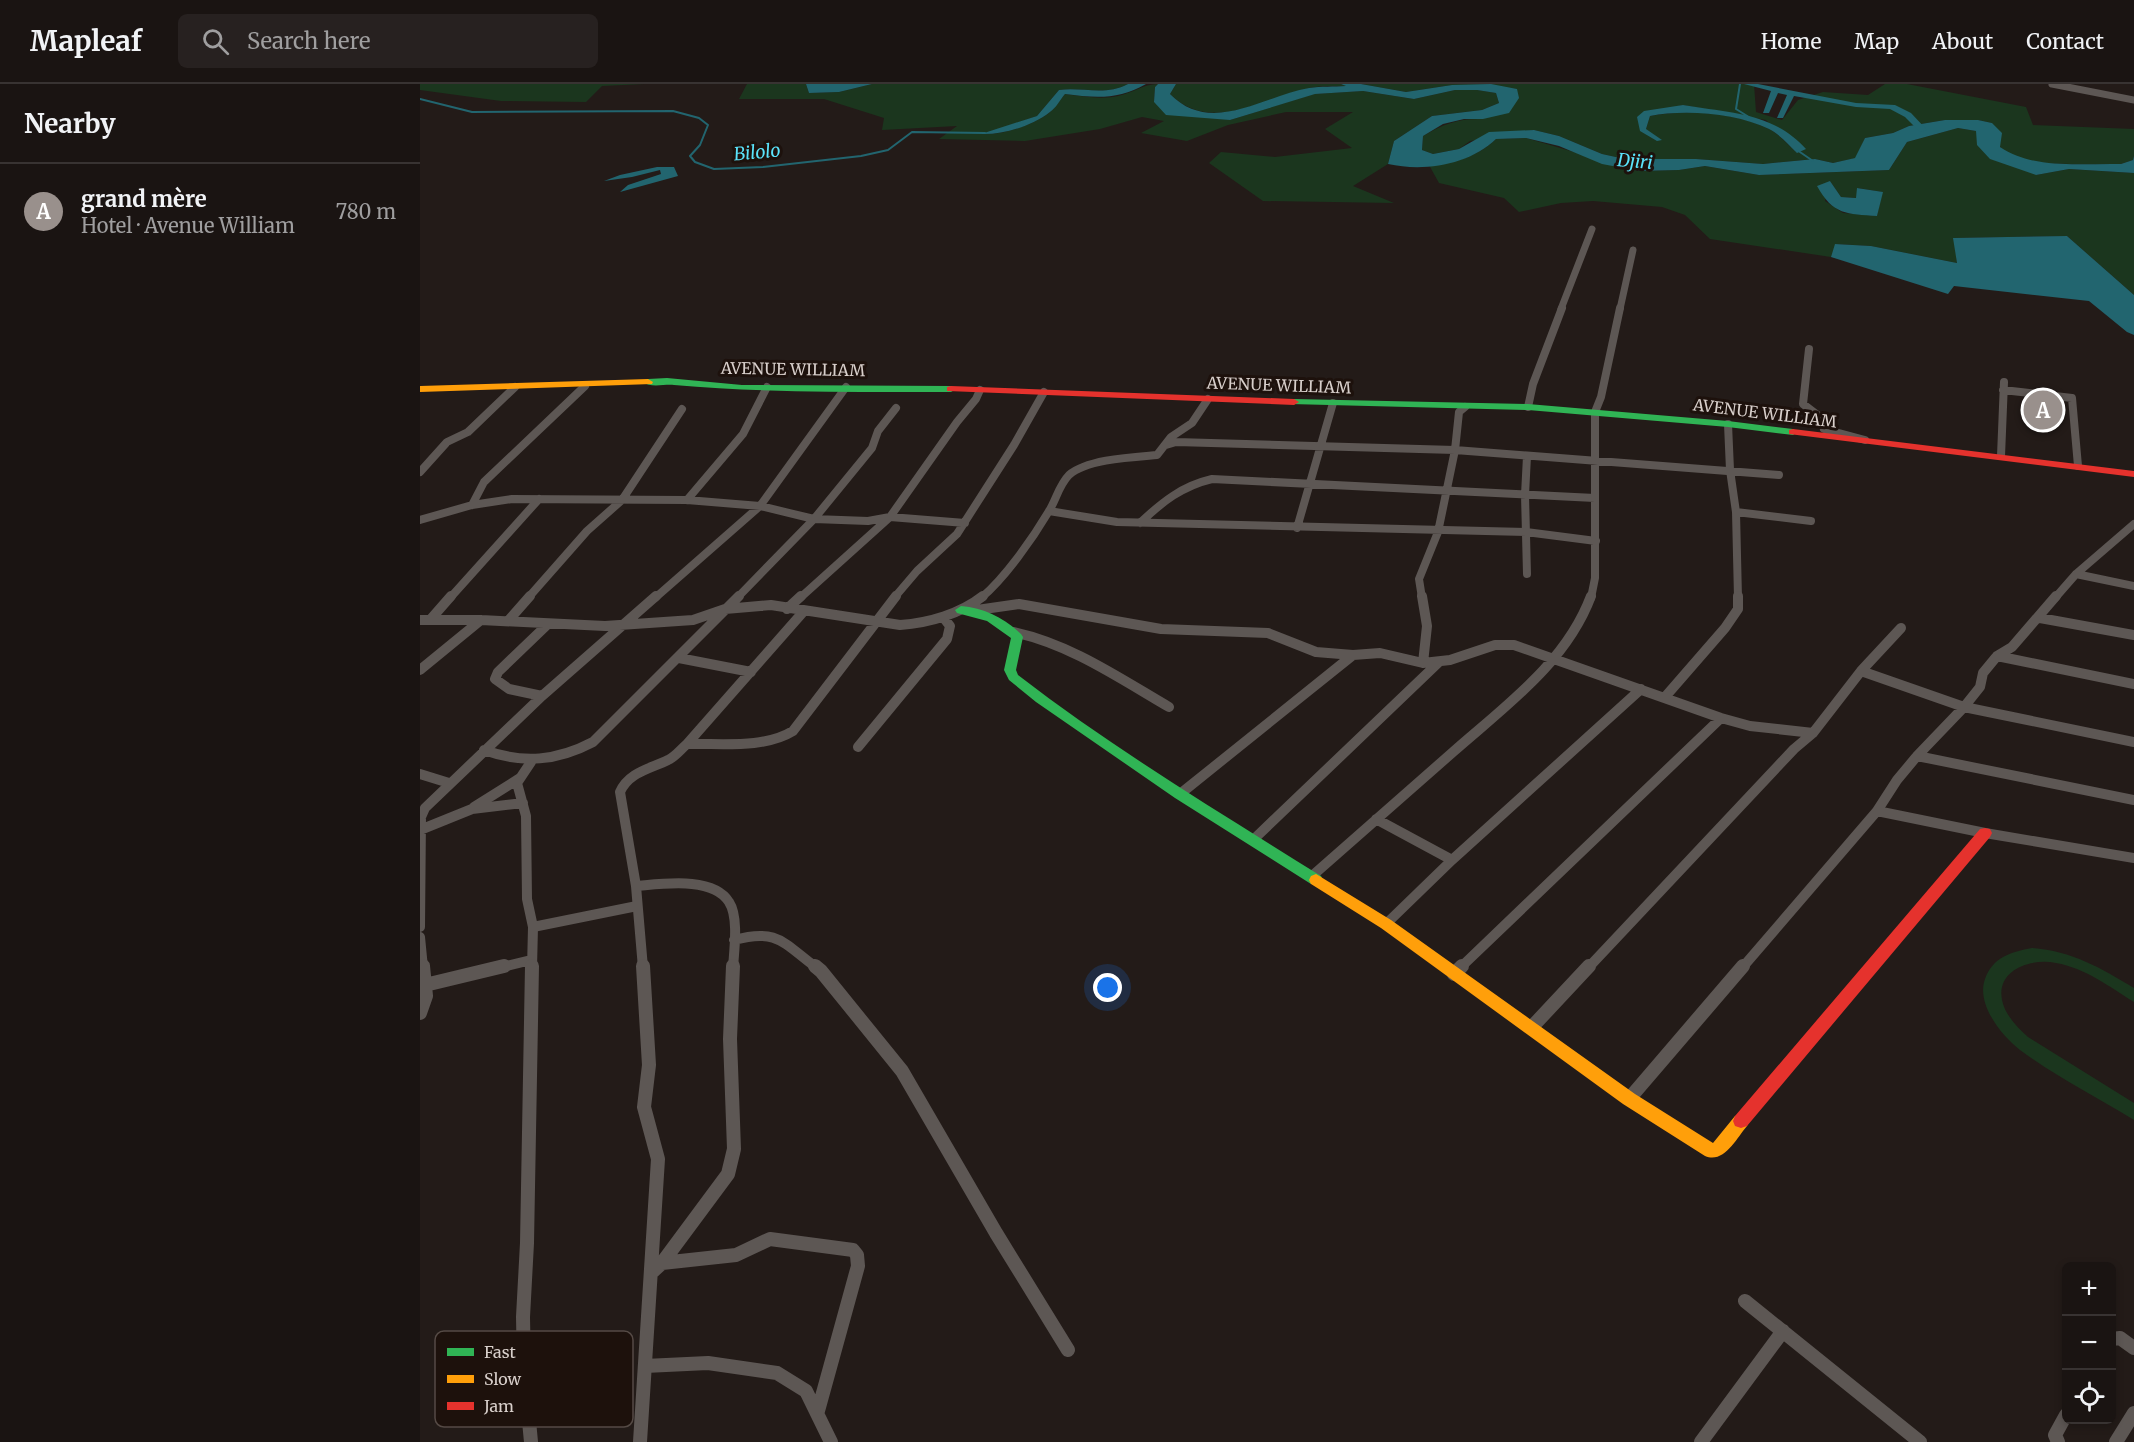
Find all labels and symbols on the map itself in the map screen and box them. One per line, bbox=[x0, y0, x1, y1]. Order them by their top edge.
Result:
water label: Bilolo bbox=[733, 138, 781, 166]
water label: Djiri bbox=[1615, 148, 1654, 174]
street label: AVENUE WILLIAM bbox=[720, 358, 866, 380]
street label: AVENUE WILLIAM bbox=[1205, 372, 1352, 398]
pin: A bbox=[2024, 388, 2062, 432]
street label: AVENUE WILLIAM bbox=[1691, 394, 1838, 432]
your location bbox=[1093, 973, 1122, 1002]
legend bbox=[435, 1331, 633, 1427]
text: Fast bbox=[484, 1342, 517, 1362]
text: Slow bbox=[484, 1369, 522, 1389]
text: Jam bbox=[483, 1396, 514, 1416]

